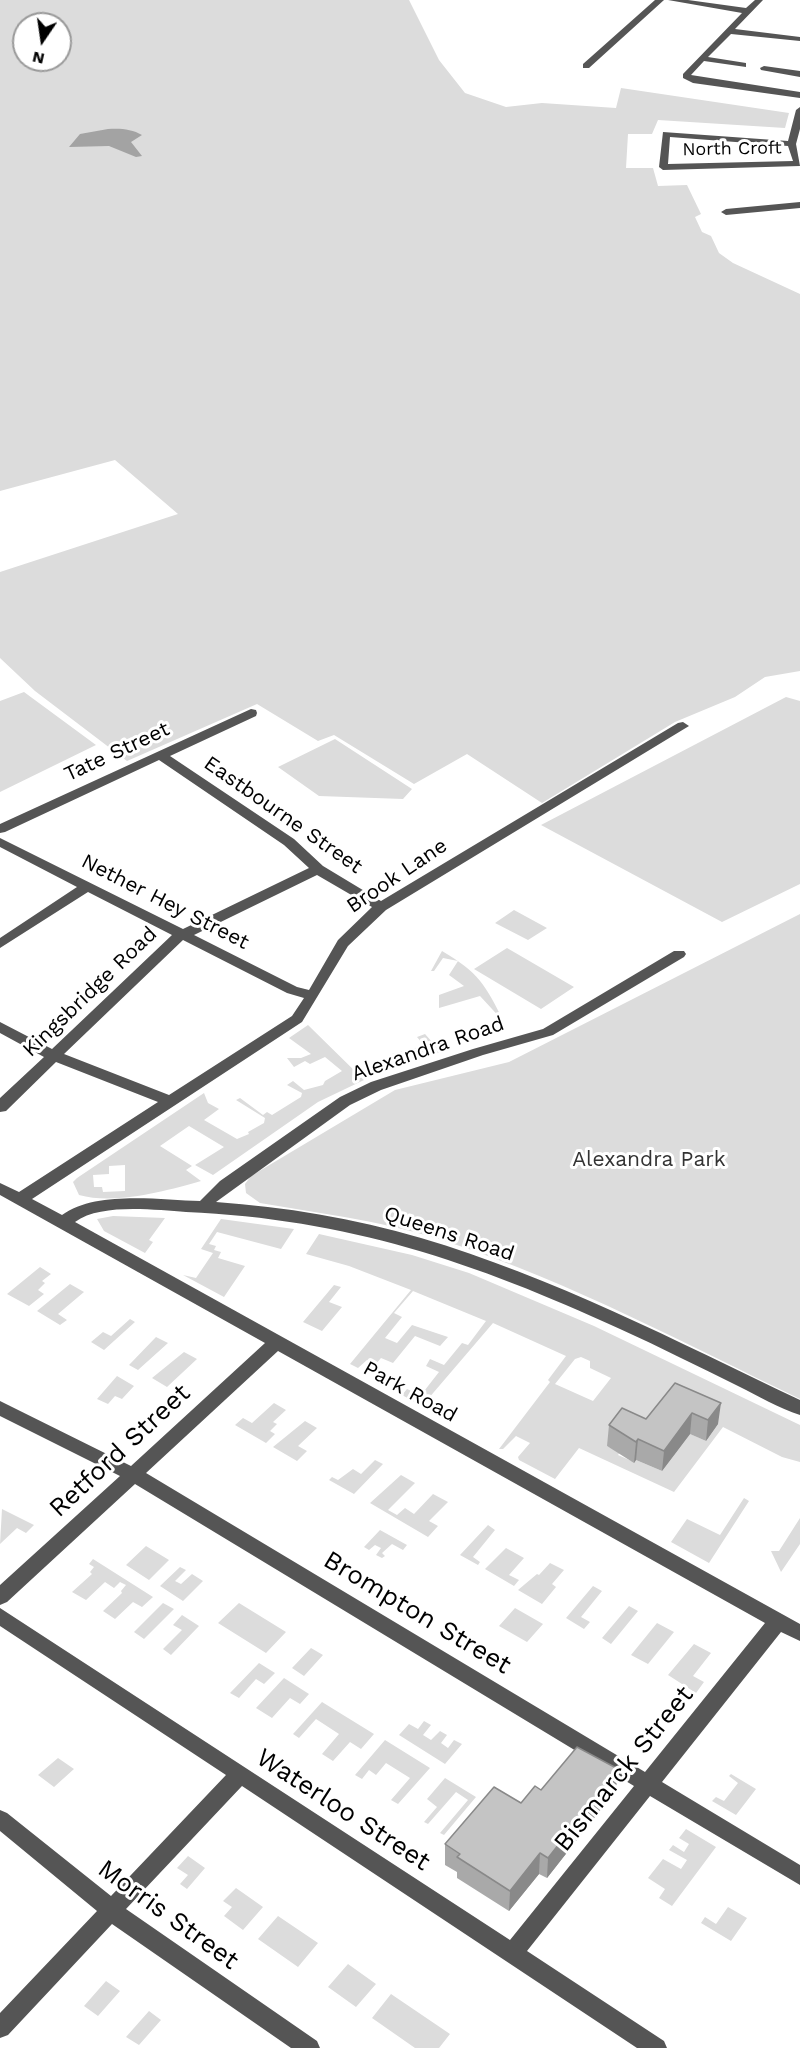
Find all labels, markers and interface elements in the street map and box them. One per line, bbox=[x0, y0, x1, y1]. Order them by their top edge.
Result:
north arrow bbox=[12, 12, 72, 72]
text: N bbox=[30, 47, 46, 69]
street label: North Croft bbox=[682, 137, 782, 161]
street label: Tate Street bbox=[60, 717, 174, 787]
street label: Eastbourne Street bbox=[199, 751, 367, 879]
street label: Brook Lane bbox=[342, 833, 452, 919]
street label: Nether Hey Street bbox=[77, 849, 253, 955]
street label: Kingsbridge Road bbox=[18, 922, 162, 1062]
street label: Alexandra Road bbox=[348, 1011, 508, 1087]
park label: Alexandra Park bbox=[572, 1147, 726, 1173]
street label: Queens Road bbox=[381, 1201, 517, 1267]
street label: Park Road bbox=[359, 1356, 461, 1428]
street label: Retford Street bbox=[43, 1378, 197, 1524]
street label: Brompton Street bbox=[318, 1545, 516, 1681]
street label: Bismarck Street bbox=[548, 1680, 700, 1858]
street label: Waterloo Street bbox=[250, 1742, 436, 1878]
street label: Morris Street bbox=[91, 1853, 245, 1977]

